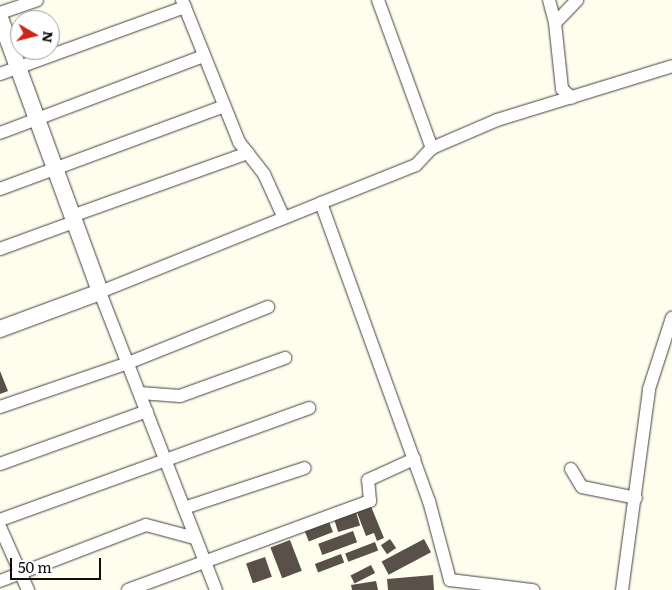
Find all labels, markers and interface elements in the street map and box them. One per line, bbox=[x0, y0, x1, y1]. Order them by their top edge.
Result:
north arrow bbox=[10, 10, 60, 60]
text: N bbox=[38, 30, 60, 44]
scale bar bbox=[12, 548, 104, 580]
text: 50 m bbox=[18, 555, 52, 578]

